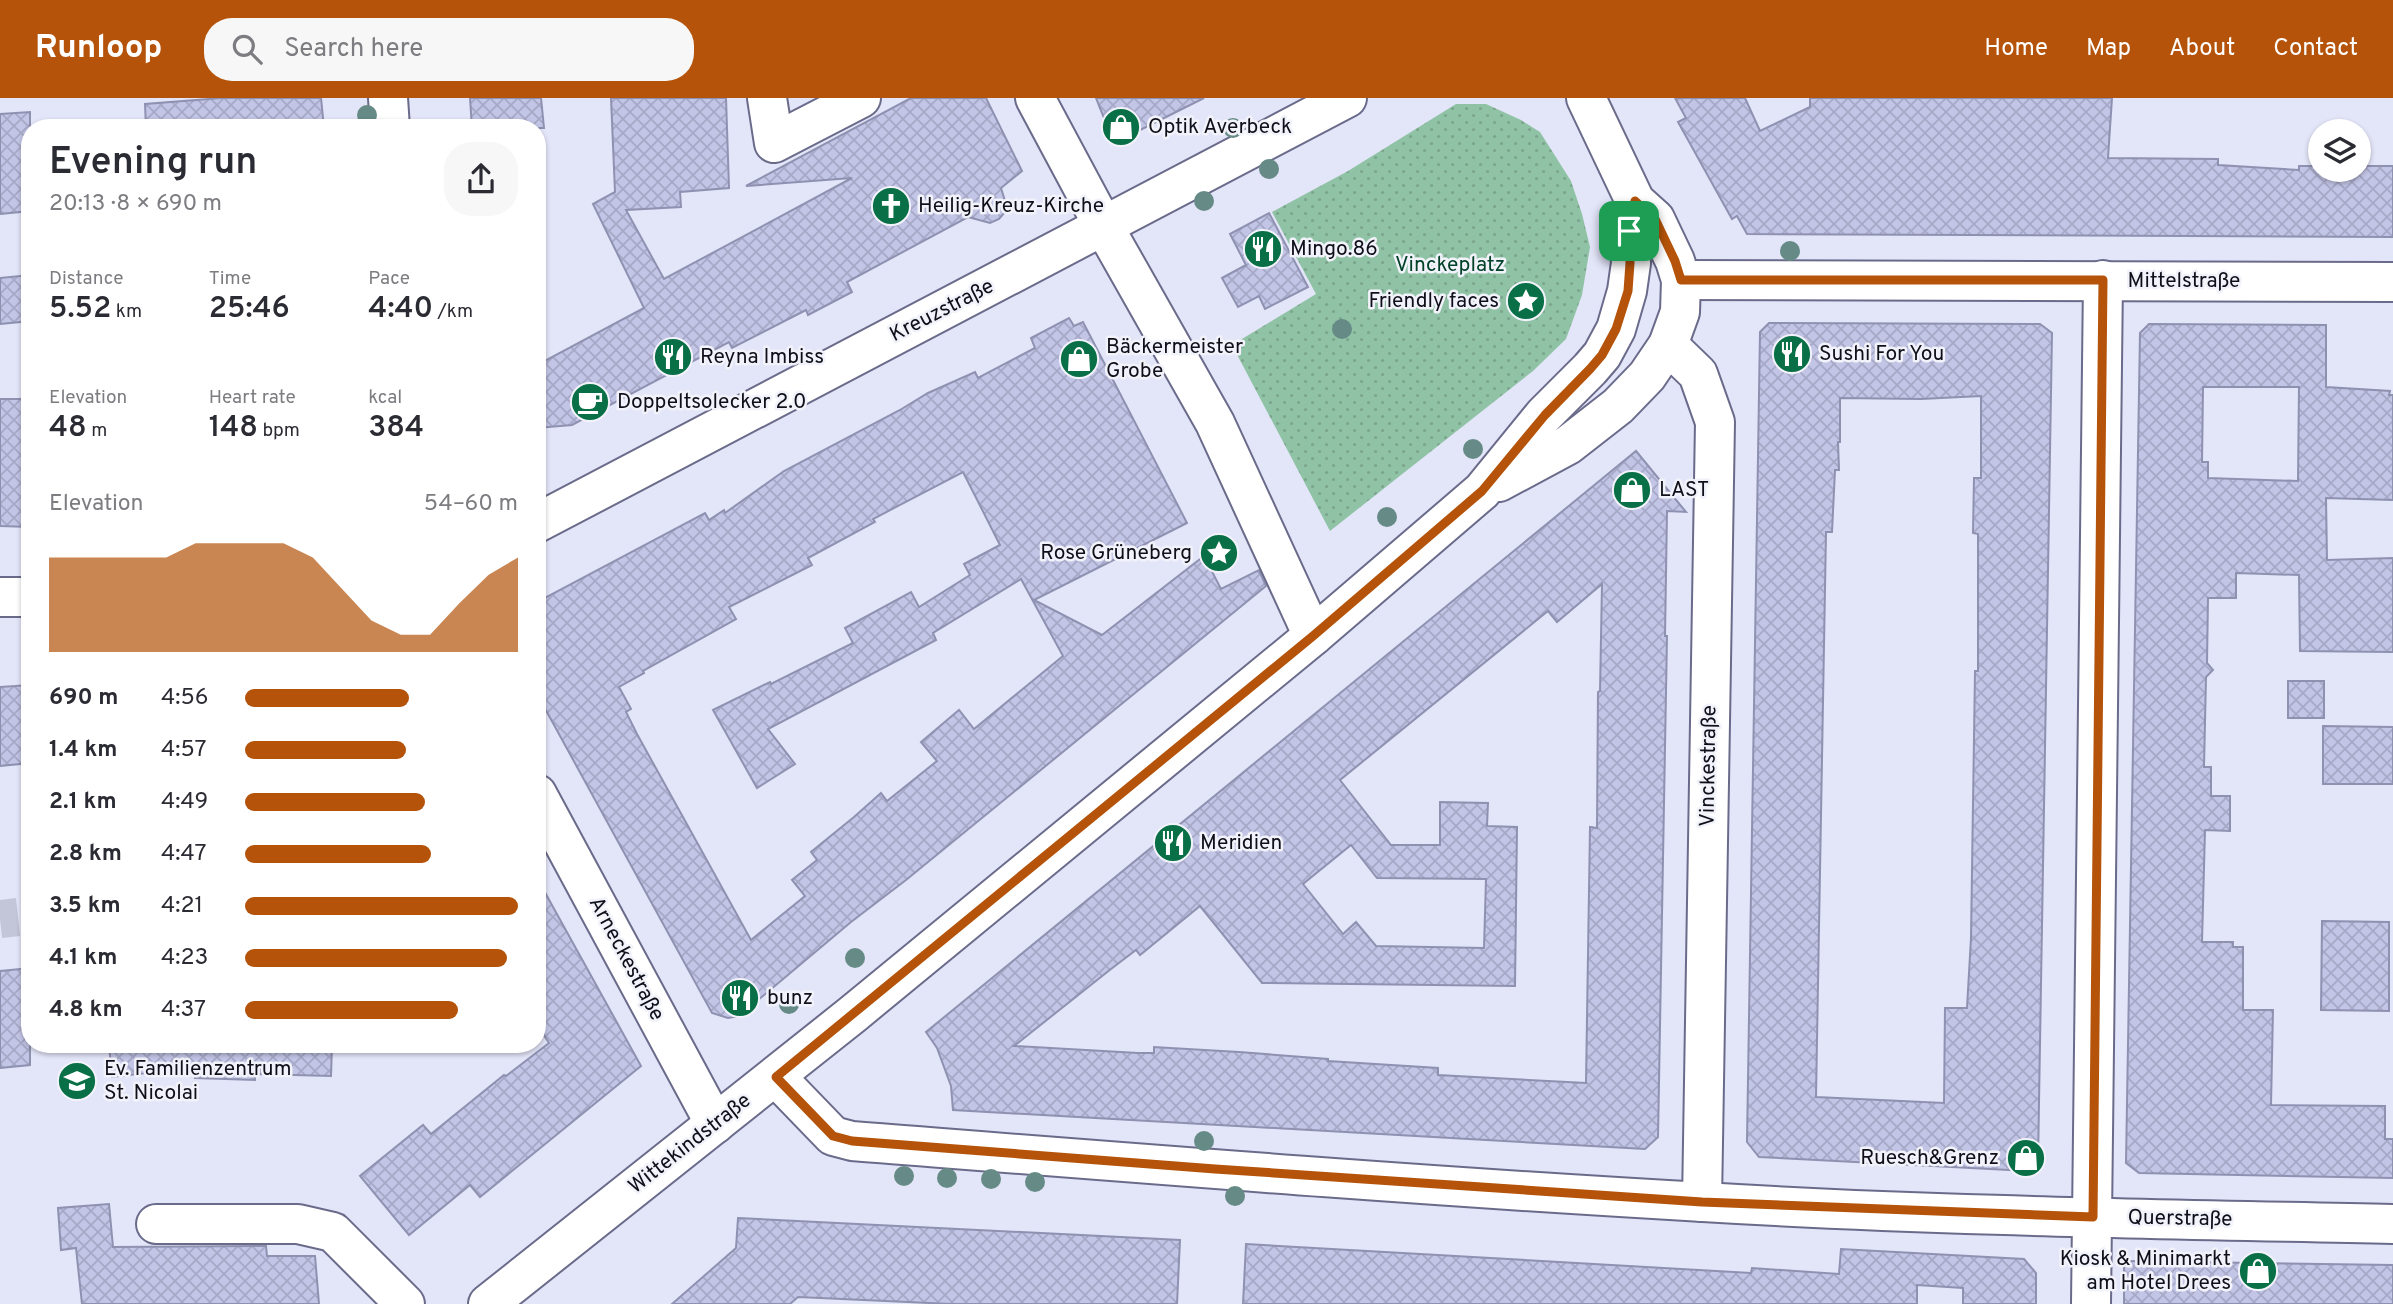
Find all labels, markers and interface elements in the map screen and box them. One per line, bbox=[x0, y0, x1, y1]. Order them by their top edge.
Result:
search box bbox=[204, 18, 694, 81]
text: Runloop bbox=[35, 28, 162, 70]
icon: search bbox=[228, 30, 266, 68]
text: Search here bbox=[284, 33, 423, 66]
text: Home bbox=[1984, 34, 2048, 64]
text: Map bbox=[2086, 34, 2131, 64]
text: About bbox=[2169, 34, 2235, 64]
text: Contact bbox=[2273, 34, 2358, 64]
shop icon: Optik Averbeck bbox=[1100, 106, 1142, 148]
place label: Optik Averbeck bbox=[1148, 114, 1292, 141]
map controls bbox=[2308, 119, 2371, 182]
button: layers bbox=[2308, 119, 2371, 182]
text: Evening run bbox=[49, 139, 257, 188]
button: share bbox=[444, 142, 518, 216]
church icon: Heilig-Kreuz-Kirche bbox=[870, 185, 912, 227]
text: 20:13 · 8 × 690 m bbox=[49, 190, 222, 219]
place label: Heilig-Kreuz-Kirche bbox=[918, 193, 1104, 220]
pin bbox=[1599, 201, 1659, 261]
icon: arrive bbox=[1610, 212, 1648, 250]
restaurant icon: Mingo.86 bbox=[1242, 228, 1284, 270]
place label: Mingo.86 bbox=[1290, 236, 1378, 263]
park label: Vinckeplatz bbox=[1395, 252, 1505, 279]
text: Distance bbox=[49, 267, 124, 291]
text: Time bbox=[209, 267, 251, 291]
text: Pace bbox=[368, 267, 410, 291]
street label: Mittelstraße bbox=[2128, 268, 2240, 295]
street label: Kreuzstraße bbox=[885, 273, 999, 349]
place icon: Friendly faces bbox=[1505, 280, 1547, 322]
place label: Friendly faces bbox=[1368, 288, 1499, 315]
text: 5.52 bbox=[49, 291, 111, 328]
text: 25:46 bbox=[209, 291, 290, 328]
text: 4:40 bbox=[368, 291, 433, 328]
text: km bbox=[111, 300, 142, 324]
text: /km bbox=[433, 300, 473, 324]
restaurant icon: Sushi For You bbox=[1771, 333, 1813, 375]
place label: Bäckermeister Grobe bbox=[1106, 334, 1243, 385]
restaurant icon: Reyna Imbiss bbox=[652, 336, 694, 378]
shop icon: Bäckermeister Grobe bbox=[1058, 338, 1100, 380]
place label: Sushi For You bbox=[1819, 341, 1944, 368]
place label: Reyna Imbiss bbox=[700, 344, 824, 371]
cafe icon: Doppeltsolecker 2.0 bbox=[569, 381, 611, 423]
text: Elevation bbox=[49, 386, 127, 410]
text: Heart rate bbox=[209, 386, 296, 410]
text: kcal bbox=[368, 386, 402, 410]
place label: Doppeltsolecker 2.0 bbox=[617, 389, 806, 416]
text: 48 bbox=[49, 410, 87, 447]
text: 148 bbox=[209, 410, 258, 447]
text: 384 bbox=[368, 410, 424, 447]
text: m bbox=[87, 419, 107, 443]
text: bpm bbox=[258, 419, 300, 443]
shop icon: LAST bbox=[1611, 469, 1653, 511]
place label: LAST bbox=[1659, 477, 1709, 504]
text: Elevation bbox=[49, 490, 144, 519]
text: 54–60 m bbox=[424, 490, 518, 519]
place icon: Rose Grüneberg bbox=[1198, 532, 1240, 574]
place label: Rose Grüneberg bbox=[1040, 540, 1192, 567]
text: 690 m bbox=[49, 684, 118, 713]
text: 4:56 bbox=[161, 684, 208, 713]
street label: Vinckestraße bbox=[1694, 705, 1724, 827]
text: 1.4 km bbox=[49, 736, 117, 765]
text: 4:57 bbox=[161, 736, 207, 765]
text: 2.1 km bbox=[49, 788, 117, 817]
text: 4:49 bbox=[161, 788, 208, 817]
restaurant icon: Meridien bbox=[1152, 822, 1194, 864]
place label: Meridien bbox=[1200, 830, 1282, 857]
text: 2.8 km bbox=[49, 840, 122, 869]
text: 4:47 bbox=[161, 840, 207, 869]
text: 3.5 km bbox=[49, 892, 121, 921]
text: 4:21 bbox=[161, 892, 203, 921]
street label: Arneckestraße bbox=[582, 892, 670, 1026]
text: 4.1 km bbox=[49, 944, 117, 973]
text: 4:23 bbox=[161, 944, 208, 973]
restaurant icon: bunz bbox=[719, 977, 761, 1019]
place label: bunz bbox=[767, 985, 813, 1012]
text: 4.8 km bbox=[49, 996, 123, 1025]
text: 4:37 bbox=[161, 996, 206, 1025]
place label: Ev. Familienzentrum St. Nicolai bbox=[104, 1056, 291, 1107]
school or university icon: Ev. Familienzentrum St. Nicolai bbox=[56, 1060, 98, 1102]
street label: Wittekindstraße bbox=[623, 1088, 757, 1200]
shop icon: Ruesch&Grenz bbox=[2005, 1137, 2047, 1179]
place label: Ruesch&Grenz bbox=[1860, 1145, 1999, 1172]
street label: Querstraße bbox=[2127, 1205, 2233, 1233]
place label: Kiosk & Minimarkt am Hotel Drees bbox=[2060, 1246, 2231, 1297]
shop icon: Kiosk & Minimarkt am Hotel Drees bbox=[2237, 1250, 2279, 1292]

